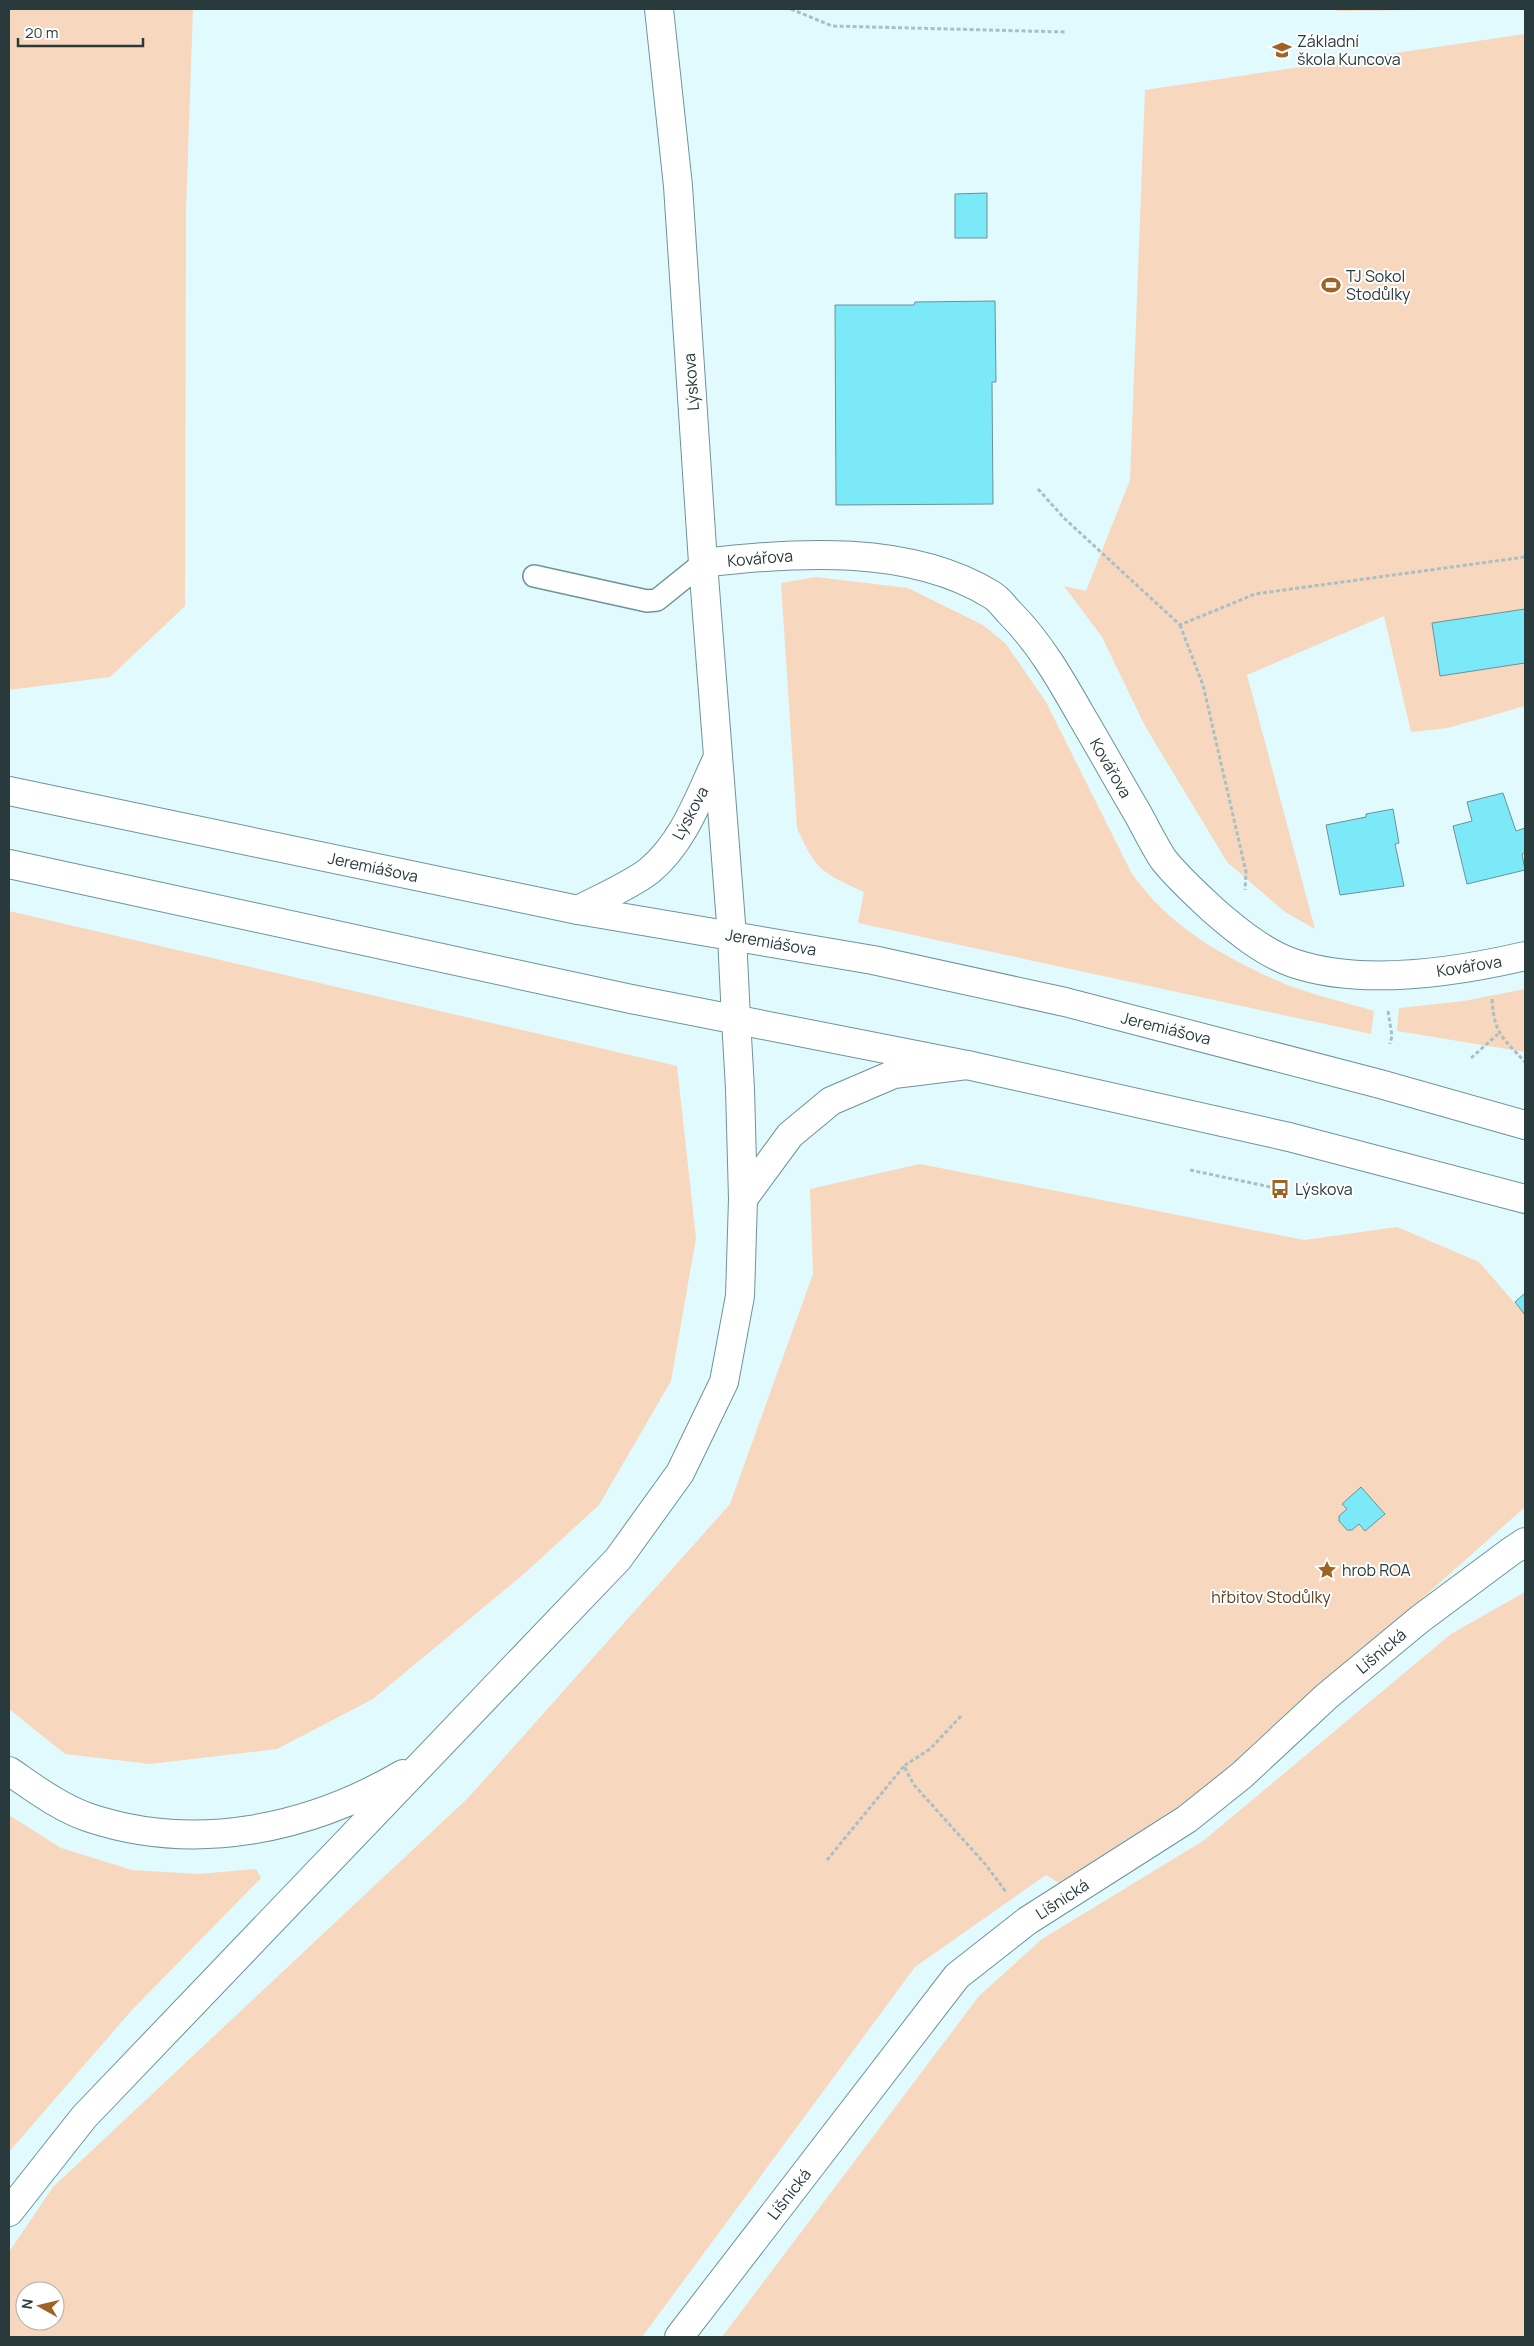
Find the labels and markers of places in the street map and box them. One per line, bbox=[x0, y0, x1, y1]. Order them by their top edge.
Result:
place label: Základní škola Kuncova bbox=[1297, 30, 1401, 70]
school or university icon: Základní škola Kuncova bbox=[1271, 39, 1293, 61]
place label: TJ Sokol Stodůlky bbox=[1346, 265, 1411, 305]
sports icon: TJ Sokol Stodůlky bbox=[1320, 274, 1342, 296]
bus stop icon: Lýskova bbox=[1269, 1178, 1291, 1200]
place label: Lýskova bbox=[1295, 1178, 1353, 1200]
place icon: hrob ROA bbox=[1316, 1559, 1338, 1581]
place label: hrob ROA bbox=[1342, 1559, 1411, 1581]

